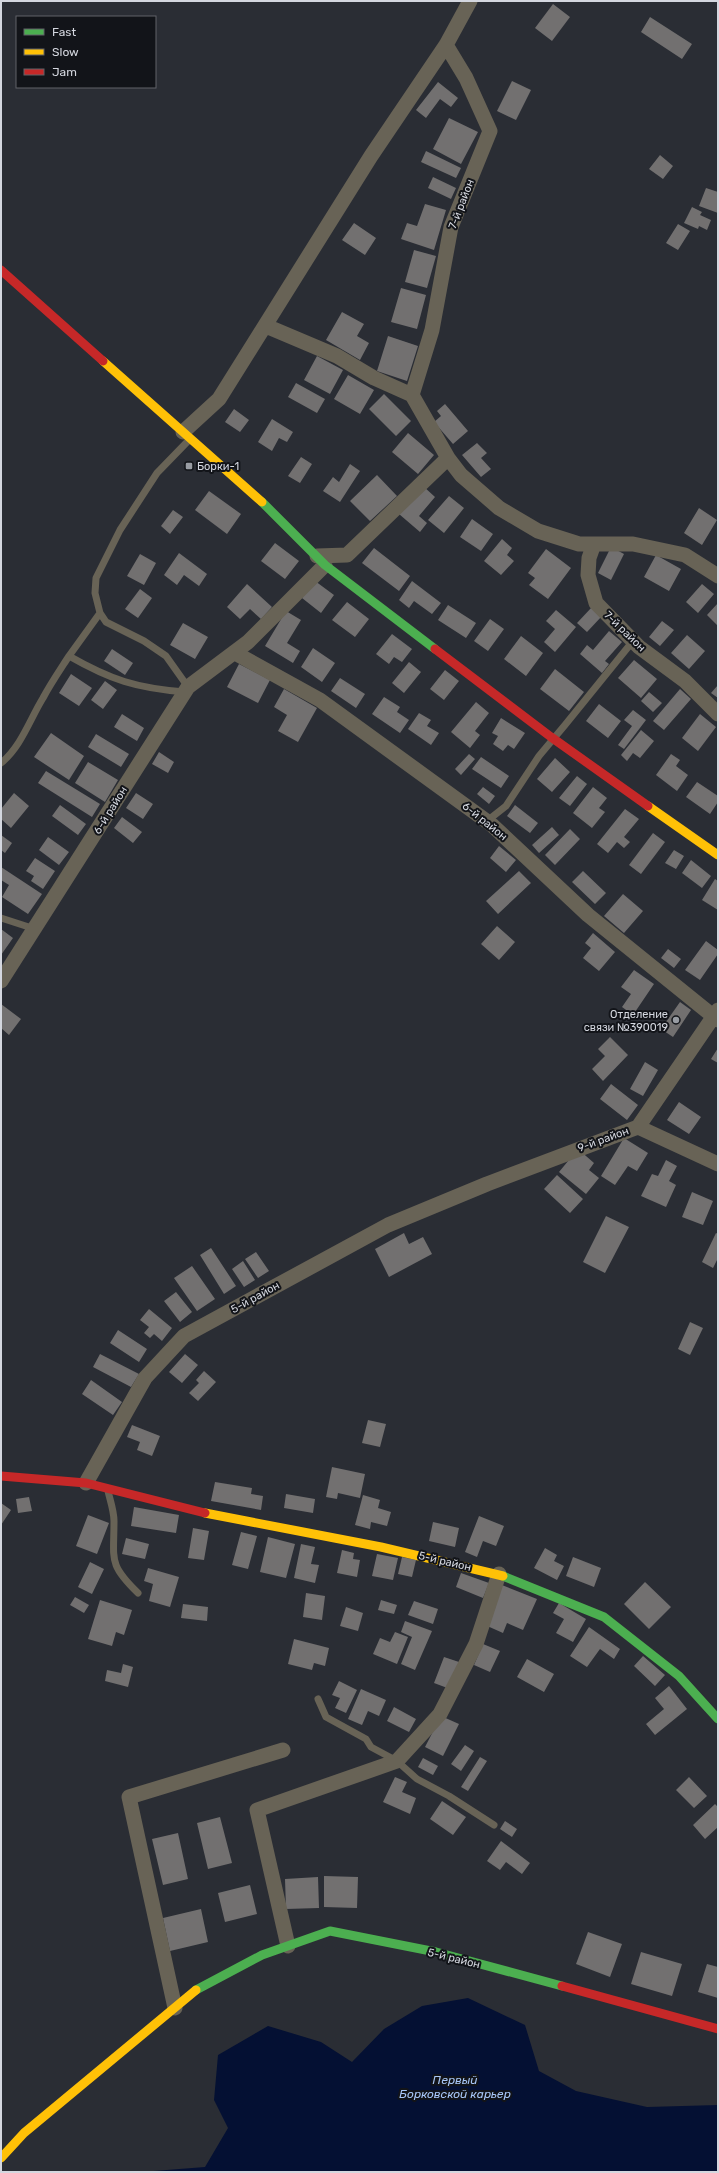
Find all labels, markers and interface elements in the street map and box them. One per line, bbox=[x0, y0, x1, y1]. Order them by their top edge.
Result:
legend bbox=[16, 16, 156, 88]
text: Fast bbox=[52, 25, 76, 39]
text: Slow bbox=[52, 45, 79, 59]
text: Jam bbox=[52, 65, 77, 79]
street label: 7-й район bbox=[446, 177, 477, 231]
place label: Борки-1 bbox=[197, 460, 239, 473]
marker: Борки-1 bbox=[184, 461, 194, 471]
street label: 7-й район bbox=[601, 609, 648, 654]
street label: 6-й район bbox=[91, 784, 130, 836]
street label: 6-й район bbox=[460, 799, 510, 843]
place label: Отделение связи №390019 bbox=[584, 1008, 668, 1034]
marker: Отделение связи №390019 bbox=[671, 1015, 681, 1025]
street label: 9-й район bbox=[576, 1124, 630, 1155]
street label: 5-й район bbox=[229, 1279, 282, 1316]
street label: 5-й район bbox=[417, 1549, 472, 1574]
street label: 5-й район bbox=[426, 1946, 481, 1971]
water label: Первый Борковской карьер bbox=[399, 2073, 511, 2101]

